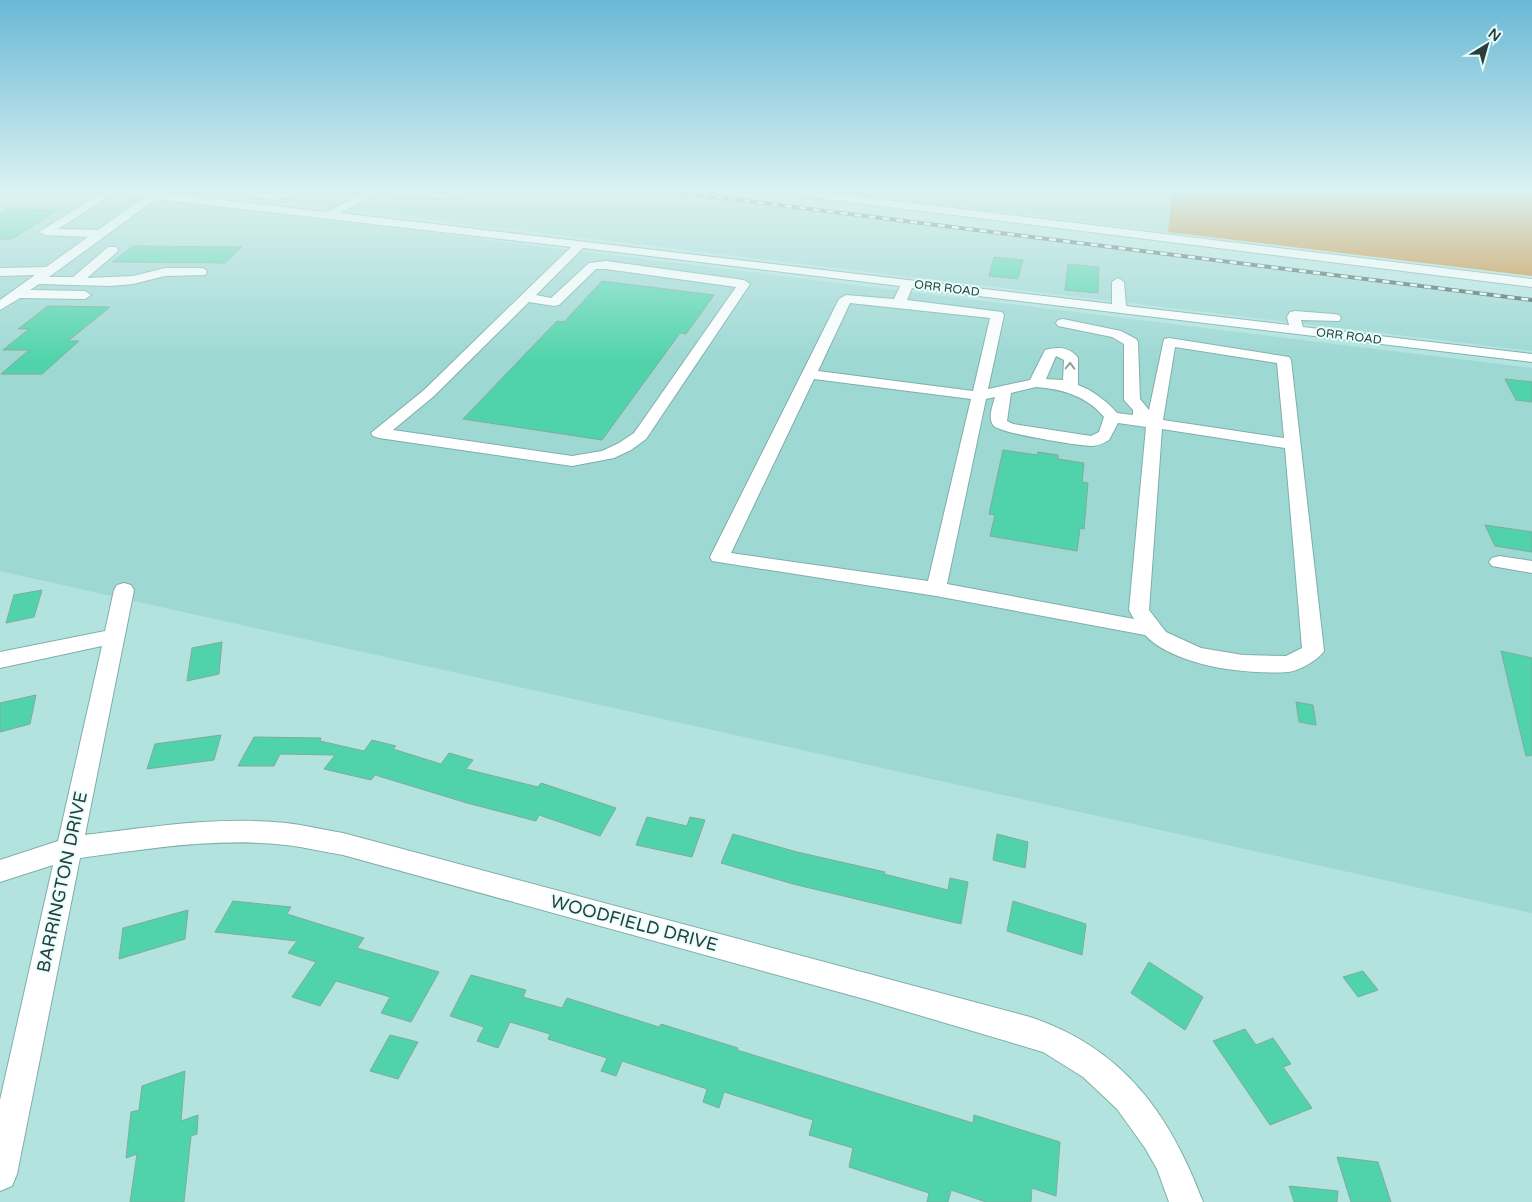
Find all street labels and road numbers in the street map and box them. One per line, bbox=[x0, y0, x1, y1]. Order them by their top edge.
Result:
street label: ORR ROAD bbox=[913, 277, 981, 299]
street label: ORR ROAD bbox=[1315, 325, 1383, 347]
street label: BARRINGTON DRIVE bbox=[32, 789, 92, 975]
street label: WOODFIELD DRIVE bbox=[548, 890, 720, 956]

